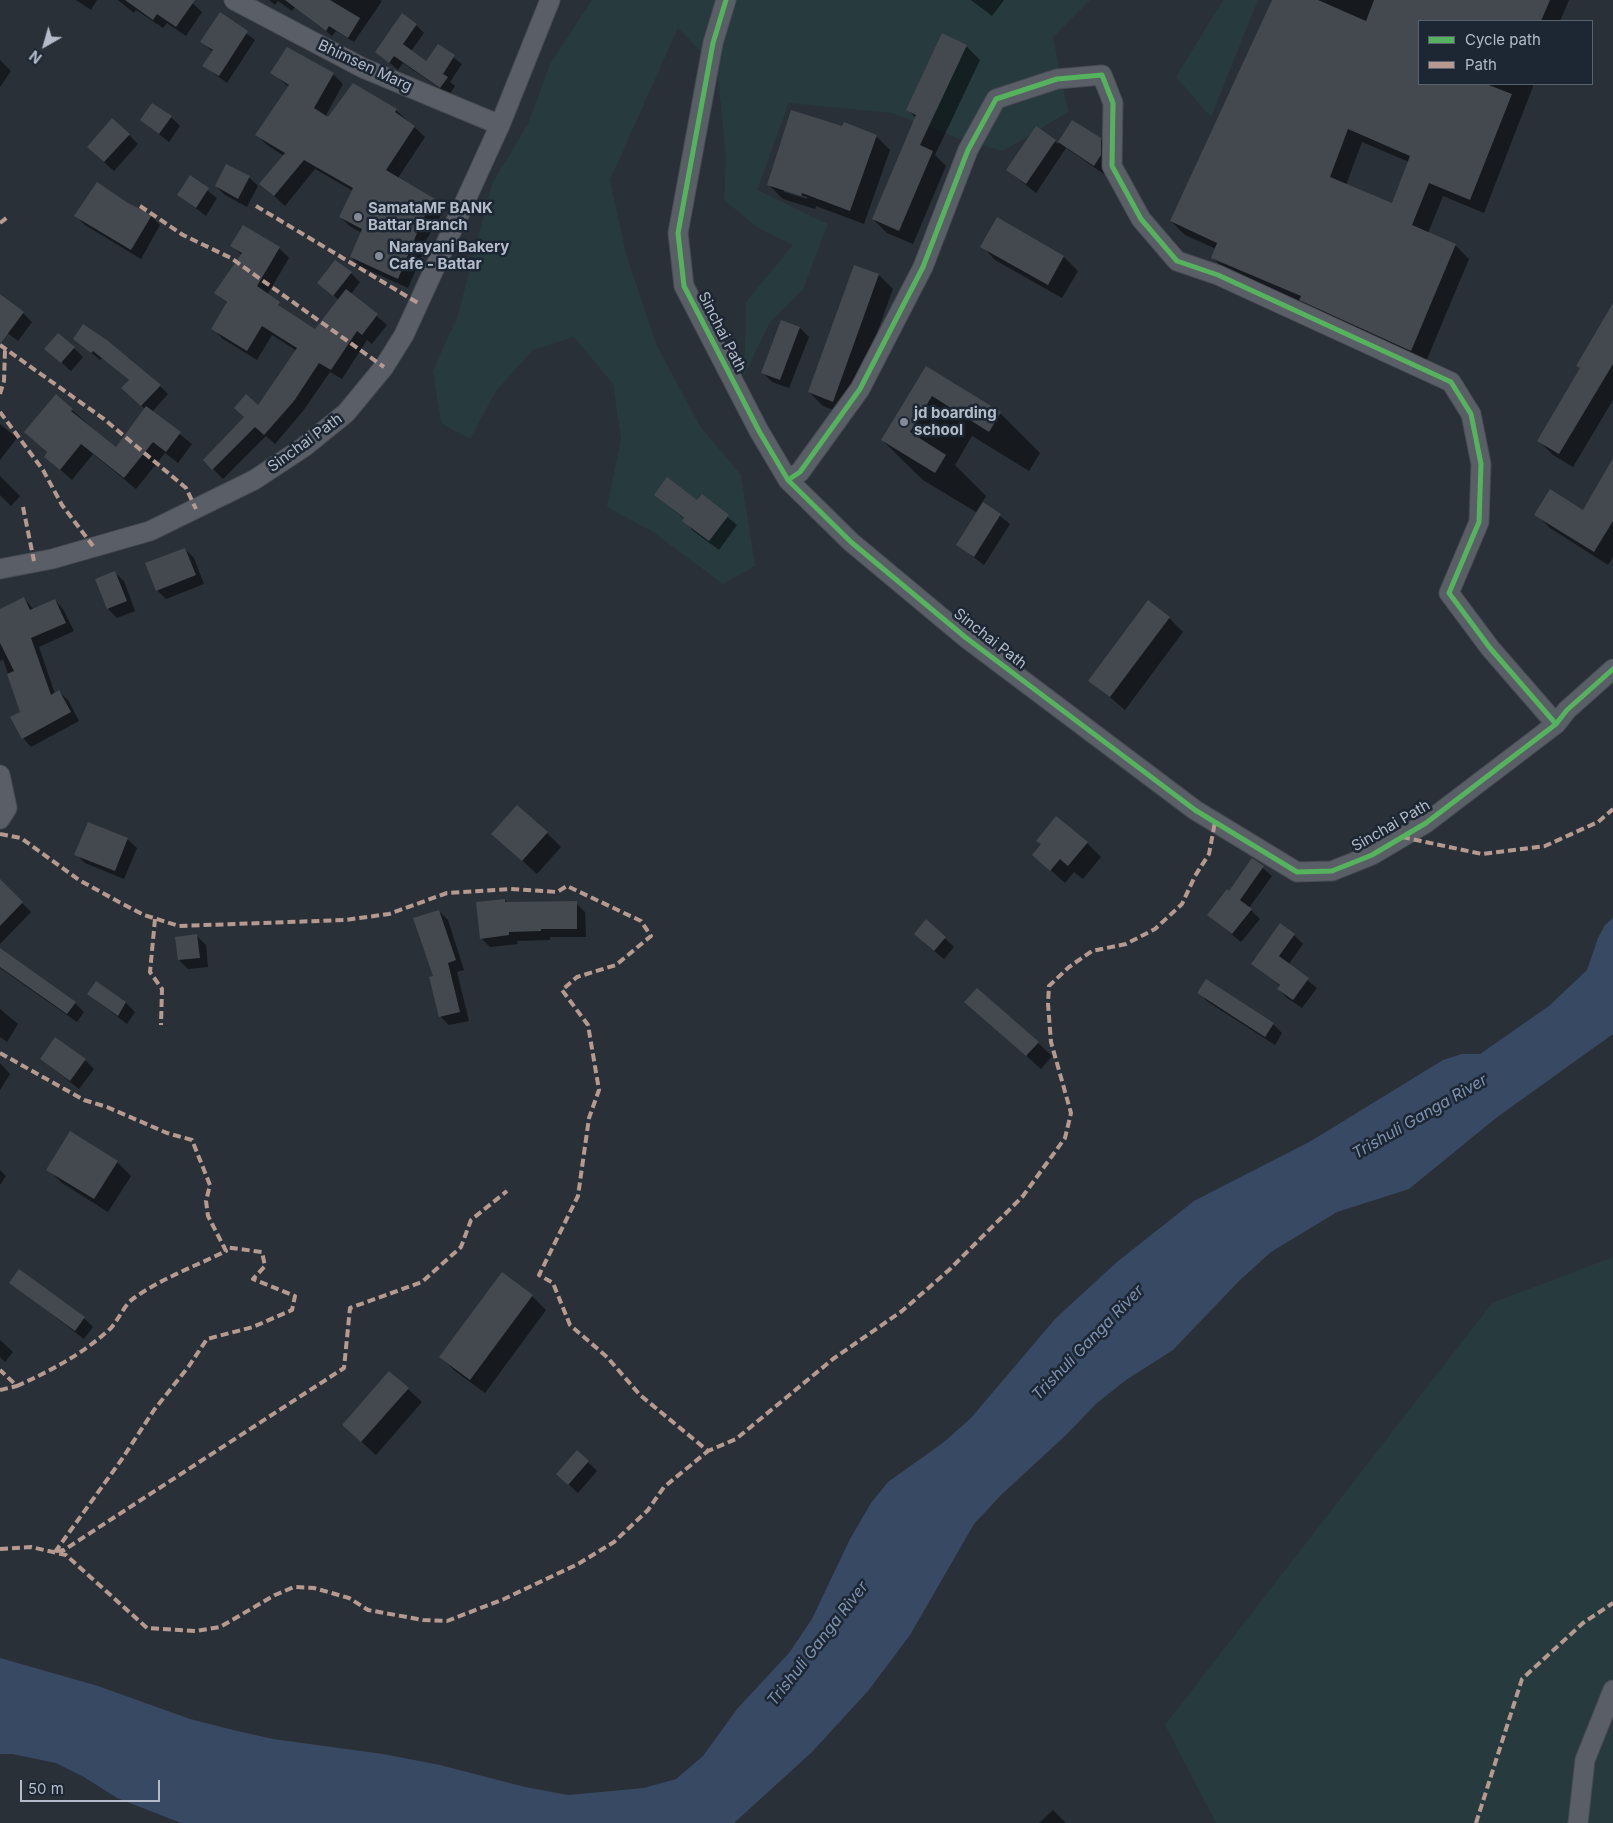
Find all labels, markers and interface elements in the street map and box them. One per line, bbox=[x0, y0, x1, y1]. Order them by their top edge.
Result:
north arrow bbox=[20, 20, 70, 70]
legend bbox=[1418, 20, 1593, 85]
text: Cycle path bbox=[1465, 30, 1541, 49]
street label: Bhimsen Marg bbox=[315, 36, 415, 96]
text: N bbox=[26, 47, 45, 67]
text: Path bbox=[1465, 55, 1497, 74]
place label: SamataMF BANK Battar Branch bbox=[368, 199, 493, 234]
marker: SamataMF BANK Battar Branch bbox=[352, 211, 364, 223]
place label: Narayani Bakery Cafe - Battar bbox=[389, 238, 509, 273]
marker: Narayani Bakery Cafe - Battar bbox=[373, 250, 385, 262]
street label: Sinchai Path bbox=[694, 289, 750, 375]
place label: jd boarding school bbox=[914, 404, 997, 439]
street label: Sinchai Path bbox=[264, 410, 346, 476]
marker: jd boarding school bbox=[898, 416, 910, 428]
street label: Sinchai Path bbox=[950, 605, 1030, 673]
street label: Sinchai Path bbox=[1349, 796, 1433, 856]
water label: Trishuli Ganga River bbox=[1349, 1071, 1491, 1163]
water label: Trishuli Ganga River bbox=[1028, 1281, 1148, 1405]
water label: Trishuli Ganga River bbox=[763, 1578, 873, 1710]
scale bar bbox=[22, 1770, 162, 1802]
text: 50 m bbox=[28, 1779, 64, 1798]

